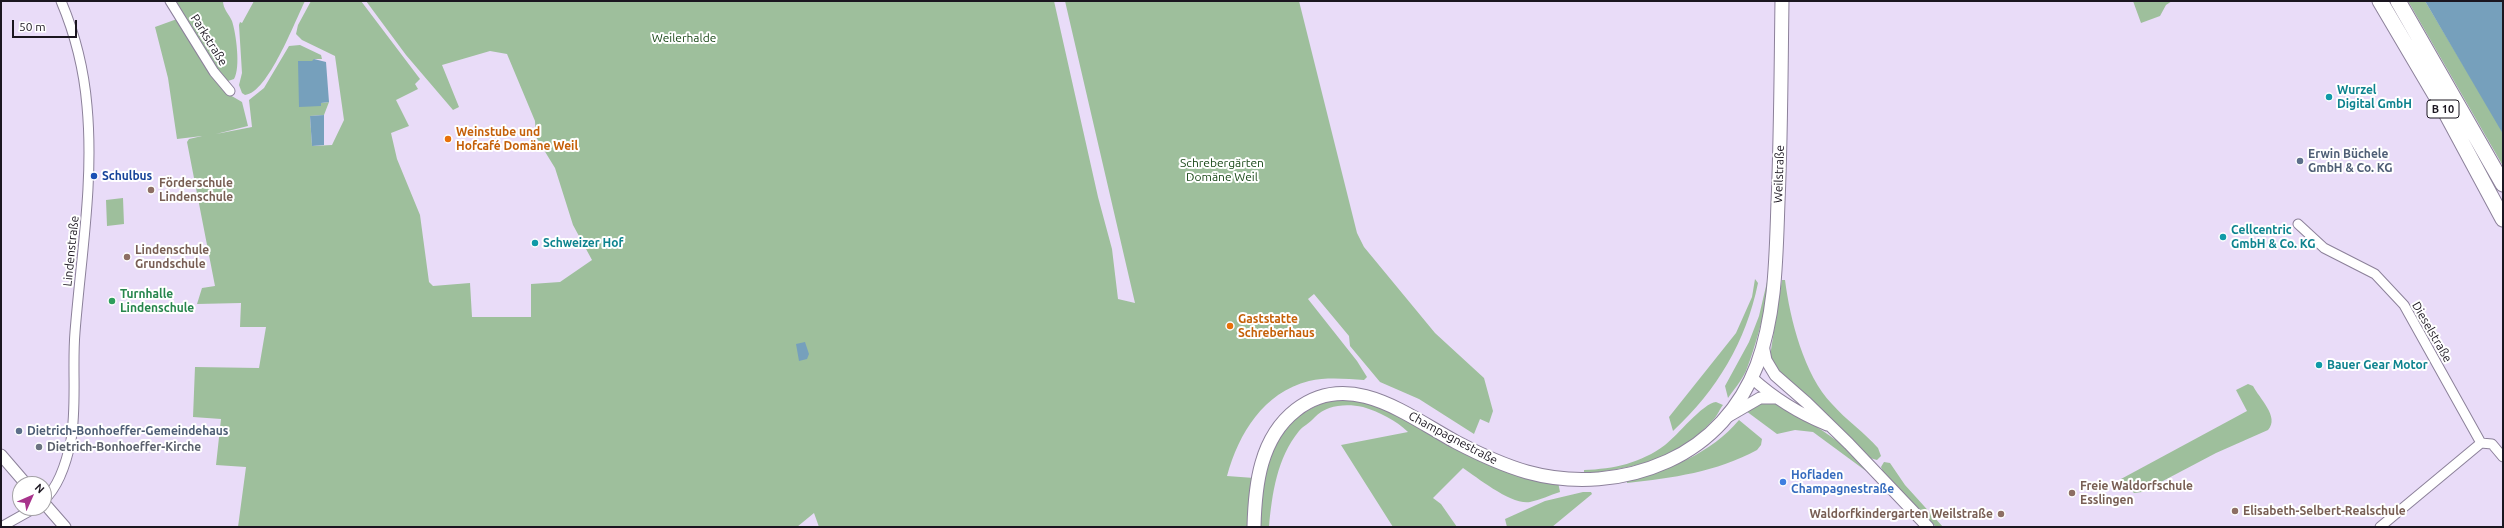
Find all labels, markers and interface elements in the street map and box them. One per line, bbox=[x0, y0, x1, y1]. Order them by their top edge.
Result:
street label: Parkstraße bbox=[187, 11, 231, 69]
scale bar bbox=[14, 12, 79, 38]
text: 50 m bbox=[19, 20, 46, 33]
park label: Weilerhalde bbox=[652, 31, 716, 45]
place label: Wurzel Digital GmbH bbox=[2337, 83, 2412, 111]
marker: Wurzel Digital GmbH bbox=[2324, 92, 2334, 102]
road number: B 10 bbox=[2427, 100, 2459, 118]
place label: Weinstube und Hofcafé Domäne Weil bbox=[456, 125, 578, 153]
marker: Weinstube und Hofcafé Domäne Weil bbox=[443, 134, 453, 144]
street label: Weilstraße bbox=[1771, 145, 1787, 203]
place label: Erwin Büchele GmbH & Co. KG bbox=[2308, 147, 2393, 175]
park label: Schrebergärten Domäne Weil bbox=[1180, 156, 1264, 184]
marker: Erwin Büchele GmbH & Co. KG bbox=[2295, 156, 2305, 166]
place label: Schulbus bbox=[102, 169, 152, 183]
marker: Schulbus bbox=[89, 171, 99, 181]
place label: Förderschule Lindenschule bbox=[159, 176, 233, 204]
marker: Förderschule Lindenschule bbox=[146, 185, 156, 195]
street label: Lindenstraße bbox=[60, 215, 82, 287]
place label: Cellcentric GmbH & Co. KG bbox=[2231, 223, 2316, 251]
marker: Cellcentric GmbH & Co. KG bbox=[2218, 232, 2228, 242]
place label: Schweizer Hof bbox=[543, 236, 623, 250]
marker: Schweizer Hof bbox=[530, 238, 540, 248]
place label: Lindenschule Grundschule bbox=[135, 243, 209, 271]
marker: Lindenschule Grundschule bbox=[122, 252, 132, 262]
place label: Turnhalle Lindenschule bbox=[120, 287, 194, 315]
marker: Turnhalle Lindenschule bbox=[107, 296, 117, 306]
street label: Dieselstraße bbox=[2409, 299, 2455, 365]
place label: Gaststatte Schreberhaus bbox=[1238, 312, 1315, 340]
marker: Gaststatte Schreberhaus bbox=[1225, 321, 1235, 331]
place label: Bauer Gear Motor bbox=[2327, 358, 2428, 372]
marker: Bauer Gear Motor bbox=[2314, 360, 2324, 370]
street label: Champagnestraße bbox=[1406, 408, 1500, 468]
place label: Dietrich-Bonhoeffer-Gemeindehaus bbox=[27, 424, 228, 438]
marker: Dietrich-Bonhoeffer-Gemeindehaus bbox=[14, 426, 24, 436]
place label: Dietrich-Bonhoeffer-Kirche bbox=[47, 440, 201, 454]
marker: Dietrich-Bonhoeffer-Kirche bbox=[34, 442, 44, 452]
place label: Hofladen Champagnestraße bbox=[1791, 468, 1894, 496]
north arrow bbox=[12, 476, 52, 516]
marker: Hofladen Champagnestraße bbox=[1778, 477, 1788, 487]
place label: Freie Waldorfschule Esslingen bbox=[2080, 479, 2193, 507]
text: N bbox=[33, 481, 47, 495]
marker: Freie Waldorfschule Esslingen bbox=[2067, 488, 2077, 498]
place label: Elisabeth-Selbert-Realschule bbox=[2243, 504, 2406, 518]
marker: Elisabeth-Selbert-Realschule bbox=[2230, 506, 2240, 516]
place label: Waldorfkindergarten Weilstraße bbox=[1810, 507, 1993, 521]
marker: Waldorfkindergarten Weilstraße bbox=[1996, 509, 2006, 519]

